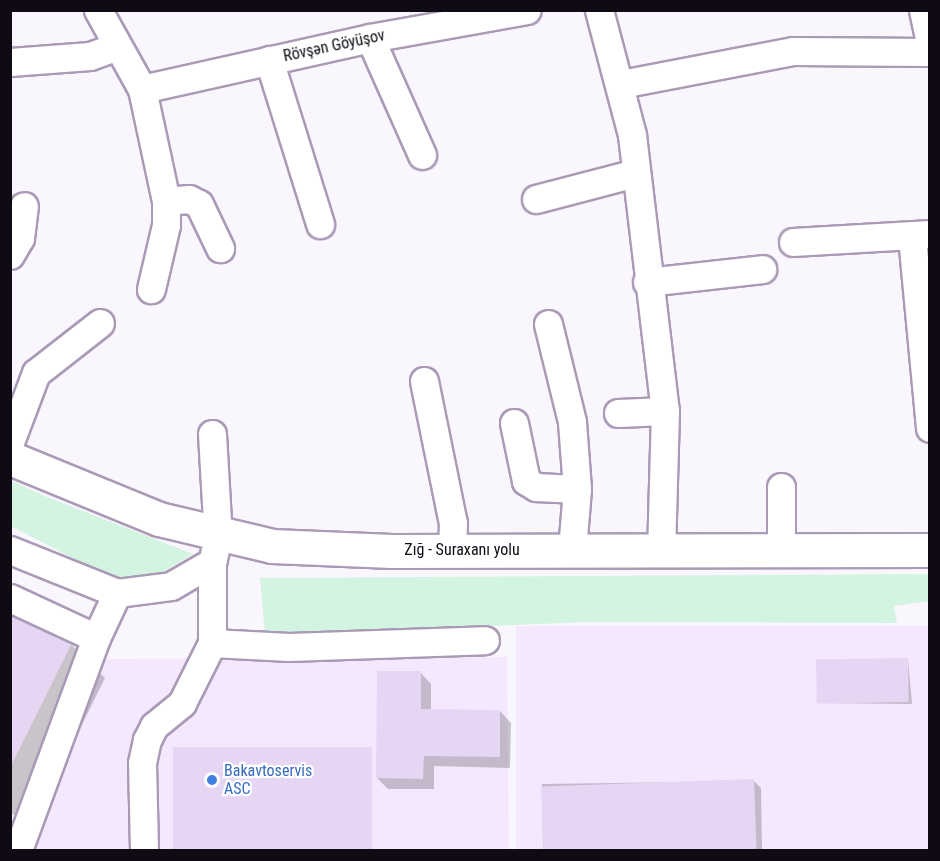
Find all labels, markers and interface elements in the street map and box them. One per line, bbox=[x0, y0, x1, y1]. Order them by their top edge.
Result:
street label: Rövşən Göyüşov bbox=[282, 26, 386, 66]
street label: Zığ - Suraxanı yolu bbox=[404, 540, 520, 560]
place label: Bakavtoservis ASC bbox=[224, 761, 312, 799]
marker: Bakavtoservis ASC bbox=[205, 773, 219, 787]

